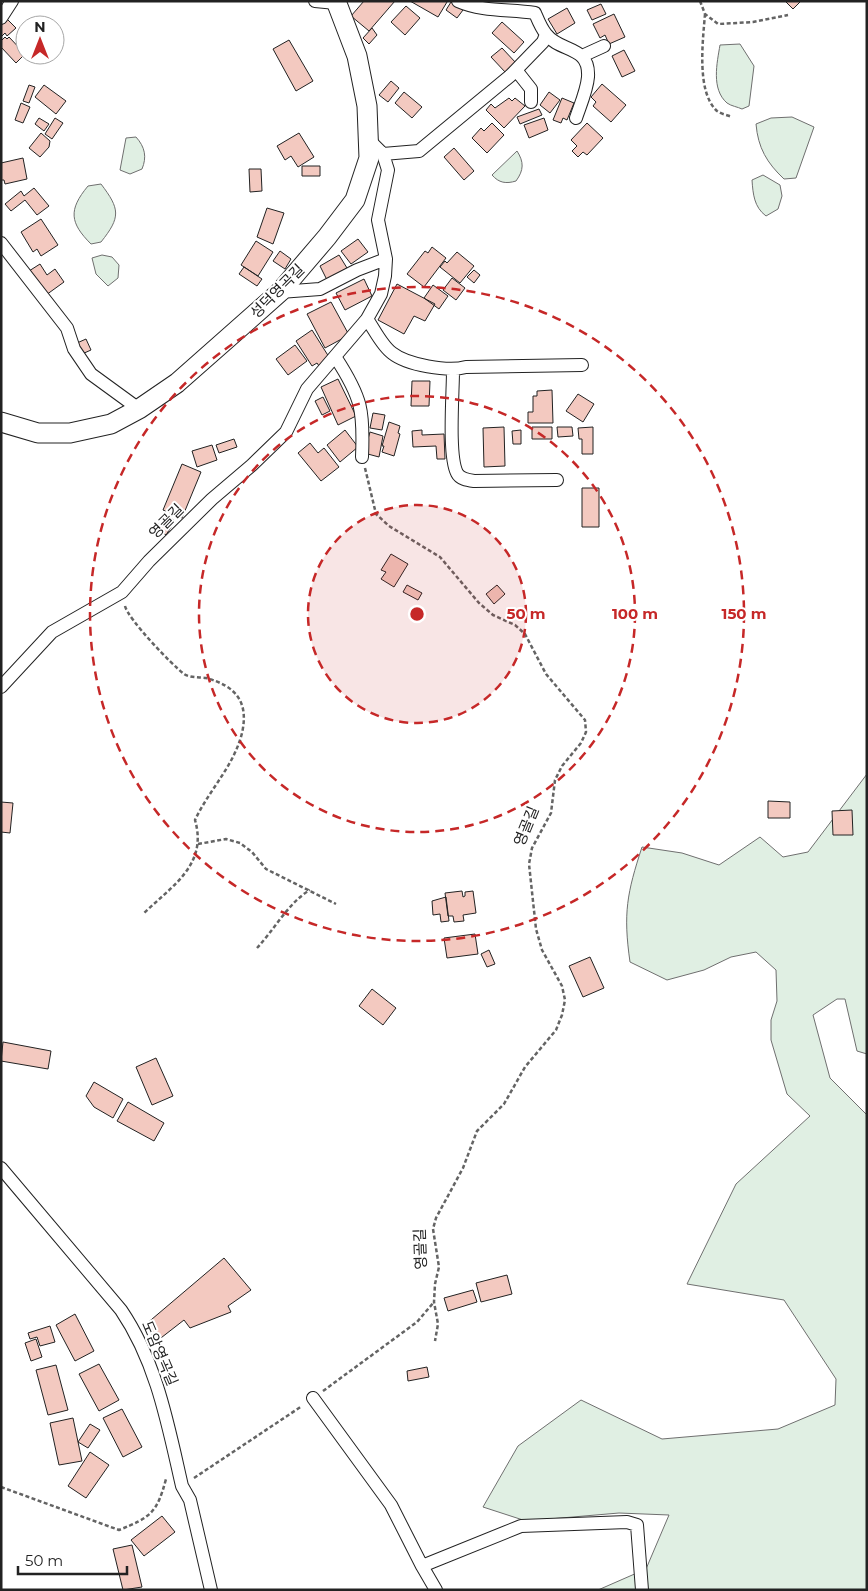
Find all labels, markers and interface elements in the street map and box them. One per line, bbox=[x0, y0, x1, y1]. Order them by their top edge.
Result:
north arrow bbox=[15, 15, 65, 65]
text: N bbox=[34, 18, 46, 36]
street label: 성덕영곡길 bbox=[246, 260, 308, 322]
street label: 영골길 bbox=[145, 500, 187, 542]
text: 50 m bbox=[506, 604, 546, 623]
text: 100 m bbox=[612, 604, 658, 623]
text: 150 m bbox=[722, 604, 766, 623]
centre of rings bbox=[408, 605, 426, 623]
street label: 영골길 bbox=[509, 803, 543, 849]
street label: 영골길 bbox=[410, 1228, 430, 1270]
street label: 도암영곡길 bbox=[138, 1318, 182, 1388]
scale bar bbox=[18, 1544, 126, 1576]
text: 50 m bbox=[25, 1551, 63, 1570]

